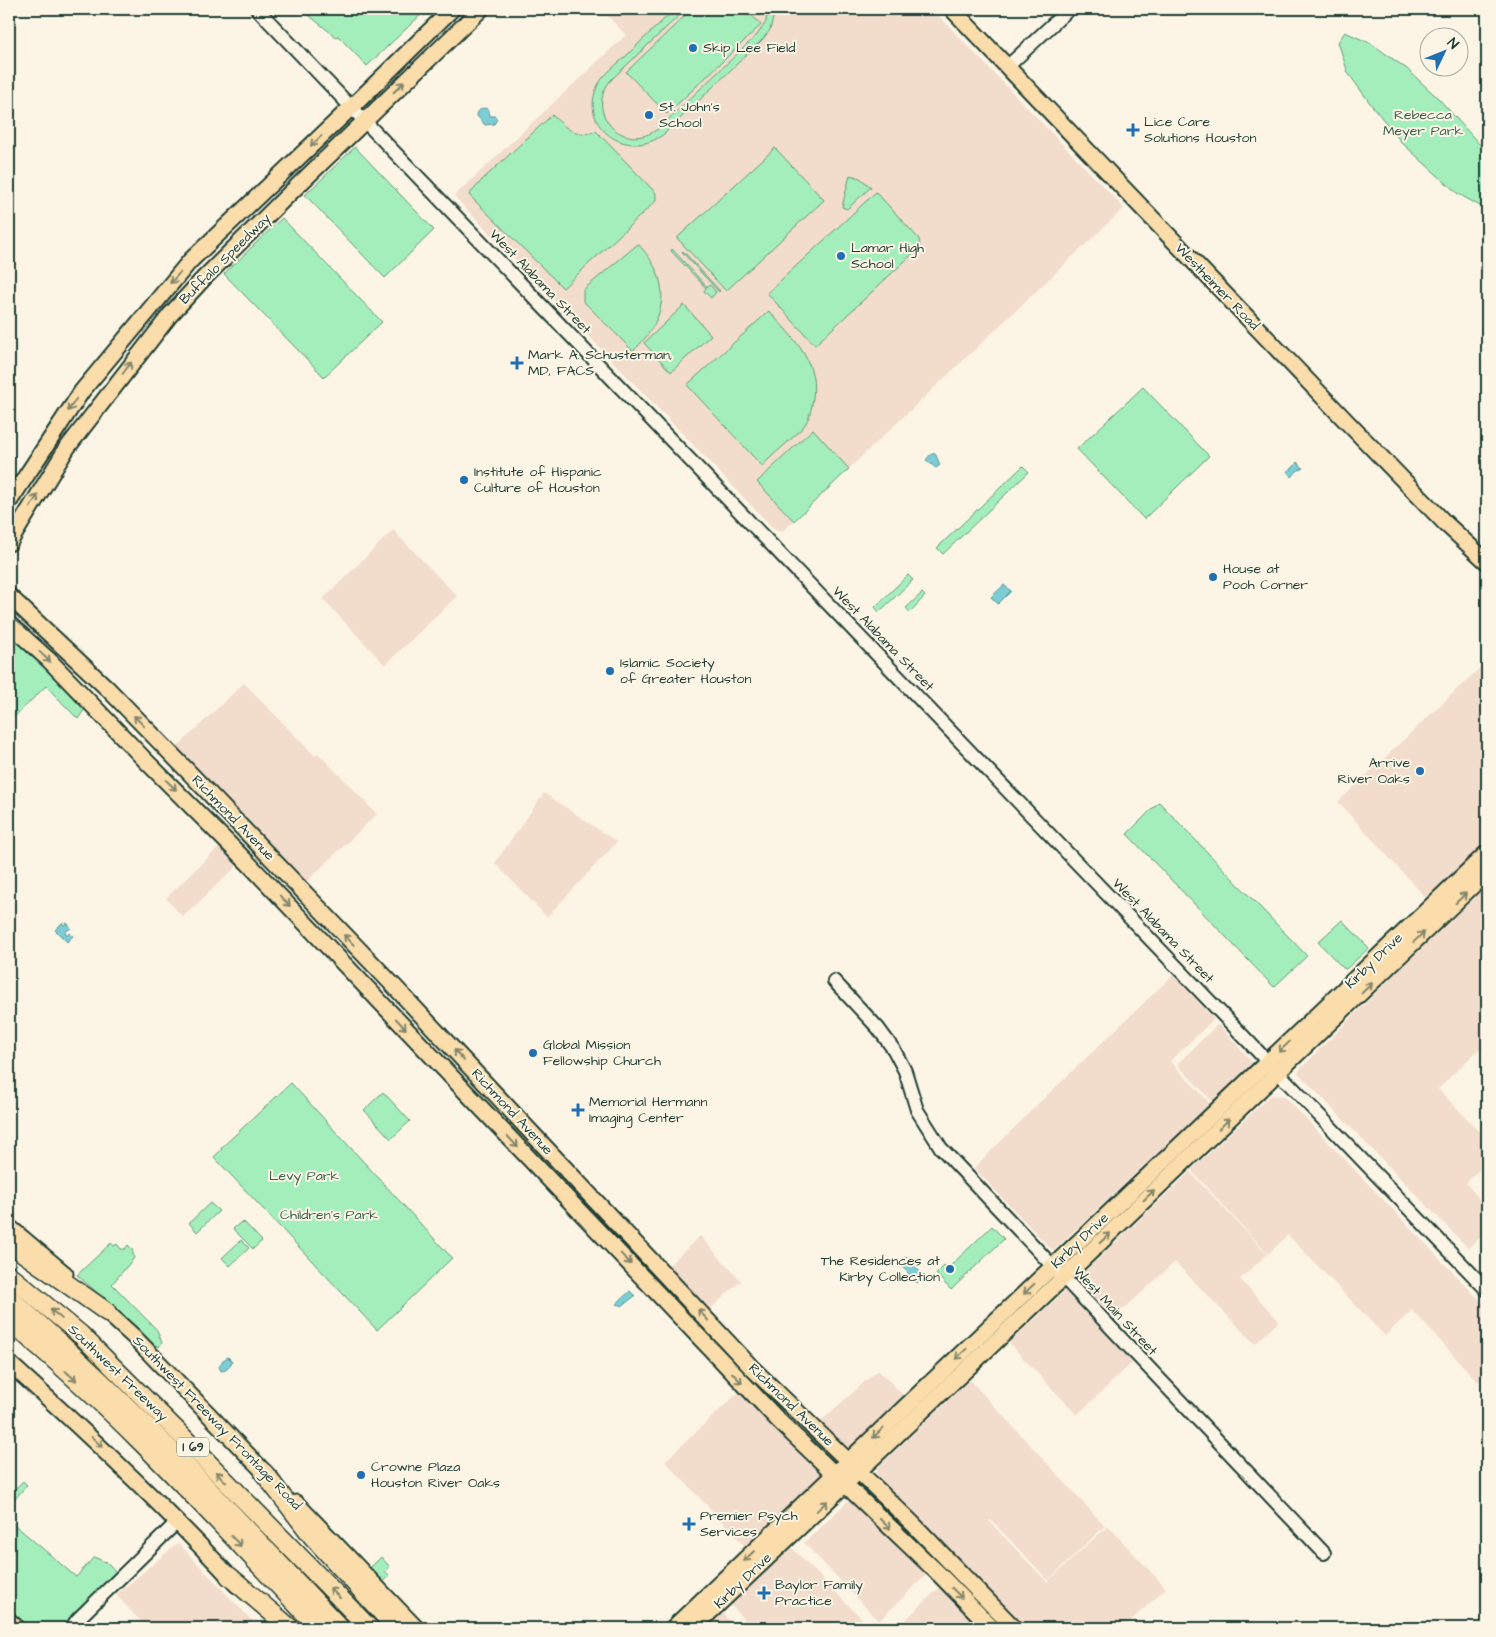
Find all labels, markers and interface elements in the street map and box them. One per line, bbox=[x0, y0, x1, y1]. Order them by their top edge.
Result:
north arrow bbox=[1418, 28, 1468, 78]
text: N bbox=[1442, 34, 1463, 54]
place label: Skip Lee Field bbox=[703, 38, 795, 58]
marker: Skip Lee Field bbox=[687, 42, 699, 54]
one-way arrow bbox=[393, 81, 406, 93]
place label: St. John's School bbox=[659, 97, 720, 133]
park label: Rebecca Meyer Park bbox=[1383, 105, 1463, 141]
marker: St. John's School bbox=[643, 109, 655, 121]
place label: Lice Care Solutions Houston bbox=[1144, 112, 1257, 148]
marker: Lice Care Solutions Houston bbox=[1126, 123, 1140, 137]
one-way arrow bbox=[310, 135, 322, 147]
street label: Buffalo Speedway bbox=[175, 209, 275, 309]
street label: West Alabama Street bbox=[484, 225, 596, 339]
place label: Lamar High School bbox=[851, 238, 924, 274]
street label: Westheimer Road bbox=[1170, 239, 1264, 335]
marker: Lamar High School bbox=[835, 250, 847, 262]
one-way arrow bbox=[169, 272, 180, 285]
place label: Mark A. Schusterman, MD, FACS bbox=[528, 345, 673, 381]
marker: Mark A. Schusterman, MD, FACS bbox=[510, 356, 524, 370]
one-way arrow bbox=[122, 362, 133, 375]
one-way arrow bbox=[67, 397, 77, 411]
place label: Institute of Hispanic Culture of Houston bbox=[474, 462, 602, 498]
marker: Institute of Hispanic Culture of Houston bbox=[458, 474, 470, 486]
one-way arrow bbox=[29, 495, 39, 509]
place label: House at Pooh Corner bbox=[1223, 559, 1308, 595]
marker: House at Pooh Corner bbox=[1207, 571, 1219, 583]
street label: West Alabama Street bbox=[827, 582, 939, 696]
one-way arrow bbox=[39, 651, 52, 663]
place label: Islamic Society of Greater Houston bbox=[620, 653, 752, 689]
marker: Islamic Society of Greater Houston bbox=[604, 665, 616, 677]
one-way arrow bbox=[133, 715, 145, 728]
place label: Arrive River Oaks bbox=[1338, 753, 1410, 789]
marker: Arrive River Oaks bbox=[1414, 765, 1426, 777]
street label: Richmond Avenue bbox=[187, 771, 279, 866]
one-way arrow bbox=[165, 779, 177, 792]
street label: West Alabama Street bbox=[1107, 874, 1219, 988]
one-way arrow bbox=[1454, 892, 1467, 904]
one-way arrow bbox=[279, 895, 291, 907]
street label: Kirby Drive bbox=[1341, 928, 1408, 994]
one-way arrow bbox=[1413, 931, 1425, 943]
one-way arrow bbox=[343, 933, 355, 946]
one-way arrow bbox=[1360, 982, 1372, 994]
one-way arrow bbox=[395, 1017, 407, 1030]
place label: Global Mission Fellowship Church bbox=[543, 1035, 661, 1071]
one-way arrow bbox=[1278, 1041, 1290, 1053]
marker: Global Mission Fellowship Church bbox=[527, 1047, 539, 1059]
one-way arrow bbox=[453, 1049, 465, 1062]
street label: Richmond Avenue bbox=[467, 1064, 558, 1160]
place label: Memorial Hermann Imaging Center bbox=[589, 1092, 708, 1128]
marker: Memorial Hermann Imaging Center bbox=[571, 1103, 585, 1117]
one-way arrow bbox=[1217, 1118, 1230, 1130]
one-way arrow bbox=[507, 1135, 519, 1148]
park label: Levy Park bbox=[269, 1166, 339, 1186]
one-way arrow bbox=[1143, 1189, 1156, 1201]
park label: Children's Park bbox=[280, 1205, 378, 1225]
street label: Kirby Drive bbox=[1047, 1208, 1114, 1274]
one-way arrow bbox=[1098, 1232, 1111, 1244]
place label: The Residences at Kirby Collection bbox=[821, 1251, 940, 1287]
one-way arrow bbox=[620, 1253, 632, 1265]
street label: West Main Street bbox=[1068, 1262, 1162, 1360]
marker: The Residences at Kirby Collection bbox=[944, 1263, 956, 1275]
one-way arrow bbox=[1022, 1283, 1035, 1295]
one-way arrow bbox=[49, 1308, 62, 1320]
one-way arrow bbox=[697, 1308, 709, 1321]
street label: Southwest Freeway bbox=[63, 1320, 173, 1426]
street label: Southwest Freeway Frontage Road bbox=[128, 1331, 306, 1515]
one-way arrow bbox=[955, 1348, 968, 1360]
street label: Richmond Avenue bbox=[744, 1359, 839, 1451]
one-way arrow bbox=[65, 1370, 78, 1382]
one-way arrow bbox=[731, 1371, 743, 1384]
one-way arrow bbox=[872, 1427, 885, 1439]
one-way arrow bbox=[91, 1436, 103, 1448]
road number: I 69 bbox=[177, 1438, 209, 1456]
place label: Crowne Plaza Houston River Oaks bbox=[371, 1457, 500, 1493]
marker: Crowne Plaza Houston River Oaks bbox=[355, 1469, 367, 1481]
one-way arrow bbox=[215, 1471, 228, 1483]
one-way arrow bbox=[816, 1500, 829, 1512]
place label: Premier Psych Services bbox=[700, 1506, 798, 1542]
marker: Premier Psych Services bbox=[682, 1517, 696, 1531]
one-way arrow bbox=[879, 1517, 891, 1529]
one-way arrow bbox=[229, 1535, 242, 1547]
street label: Kirby Drive bbox=[710, 1548, 777, 1614]
one-way arrow bbox=[742, 1550, 755, 1562]
place label: Baylor Family Practice bbox=[775, 1575, 863, 1611]
marker: Baylor Family Practice bbox=[757, 1586, 771, 1600]
one-way arrow bbox=[329, 1587, 341, 1600]
one-way arrow bbox=[951, 1587, 964, 1599]

